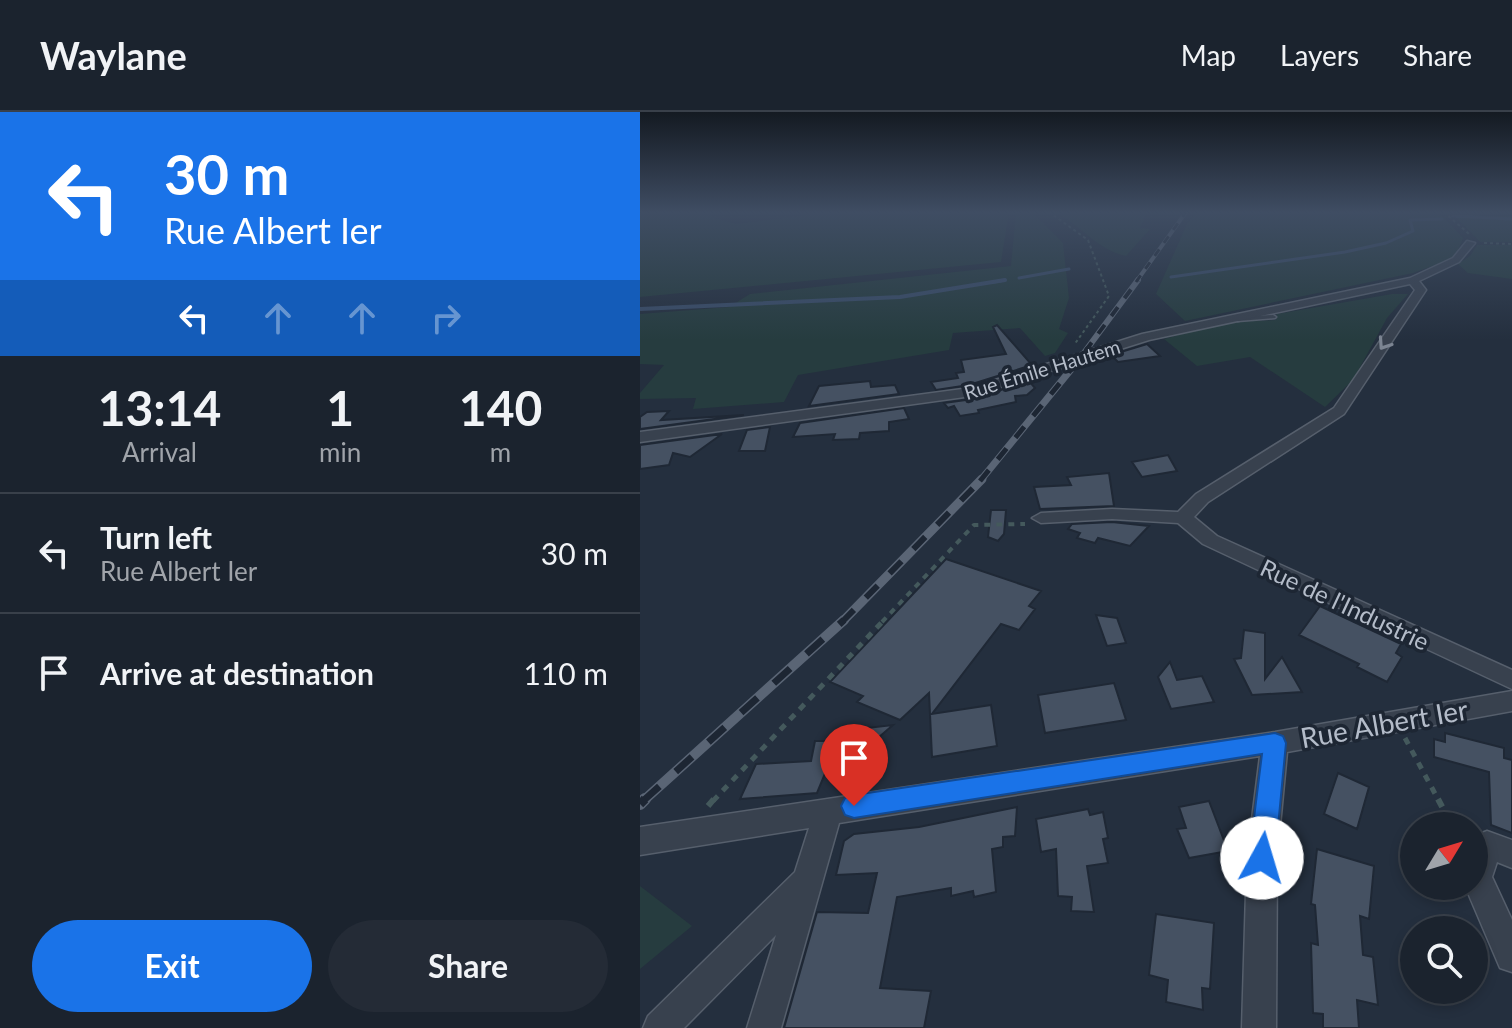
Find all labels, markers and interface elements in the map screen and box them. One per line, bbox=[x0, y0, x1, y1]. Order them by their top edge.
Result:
text: Waylane bbox=[40, 32, 187, 78]
text: Map bbox=[1181, 38, 1236, 72]
text: Layers bbox=[1280, 38, 1359, 72]
text: Share bbox=[1403, 38, 1472, 72]
text: 30 m bbox=[164, 140, 289, 207]
icon: left bbox=[32, 144, 136, 248]
text: Rue Albert Ier bbox=[164, 208, 382, 252]
icon: left bbox=[172, 296, 216, 340]
icon: ahead bbox=[256, 296, 300, 340]
icon: ahead bbox=[340, 296, 384, 340]
icon: right bbox=[424, 296, 468, 340]
street label: Rue Émile Hautem bbox=[961, 334, 1123, 404]
one-way arrow bbox=[1379, 336, 1394, 350]
text: 13:14 bbox=[98, 379, 221, 436]
text: 1 bbox=[326, 379, 354, 436]
text: 140 bbox=[459, 379, 542, 436]
text: Arrival bbox=[122, 436, 197, 468]
text: min bbox=[319, 436, 361, 468]
text: m bbox=[490, 436, 511, 468]
text: Turn left bbox=[100, 519, 212, 555]
icon: left bbox=[32, 531, 76, 575]
text: 30 m bbox=[541, 535, 608, 571]
street label: Rue de l'Industrie bbox=[1256, 552, 1434, 656]
text: Rue Albert Ier bbox=[100, 555, 257, 587]
icon: arrive bbox=[32, 651, 76, 695]
text: Arrive at destination bbox=[100, 655, 374, 691]
text: 110 m bbox=[523, 655, 608, 691]
street label: Rue Albert Ier bbox=[1298, 692, 1470, 754]
pin bbox=[820, 724, 888, 806]
icon: arrive bbox=[832, 736, 876, 780]
north arrow bbox=[1400, 812, 1488, 900]
map controls bbox=[1400, 812, 1488, 1004]
position arrow bbox=[1220, 816, 1304, 900]
button: search bbox=[1400, 916, 1488, 1004]
button: Exit bbox=[32, 920, 312, 1012]
button: Share bbox=[328, 920, 608, 1012]

